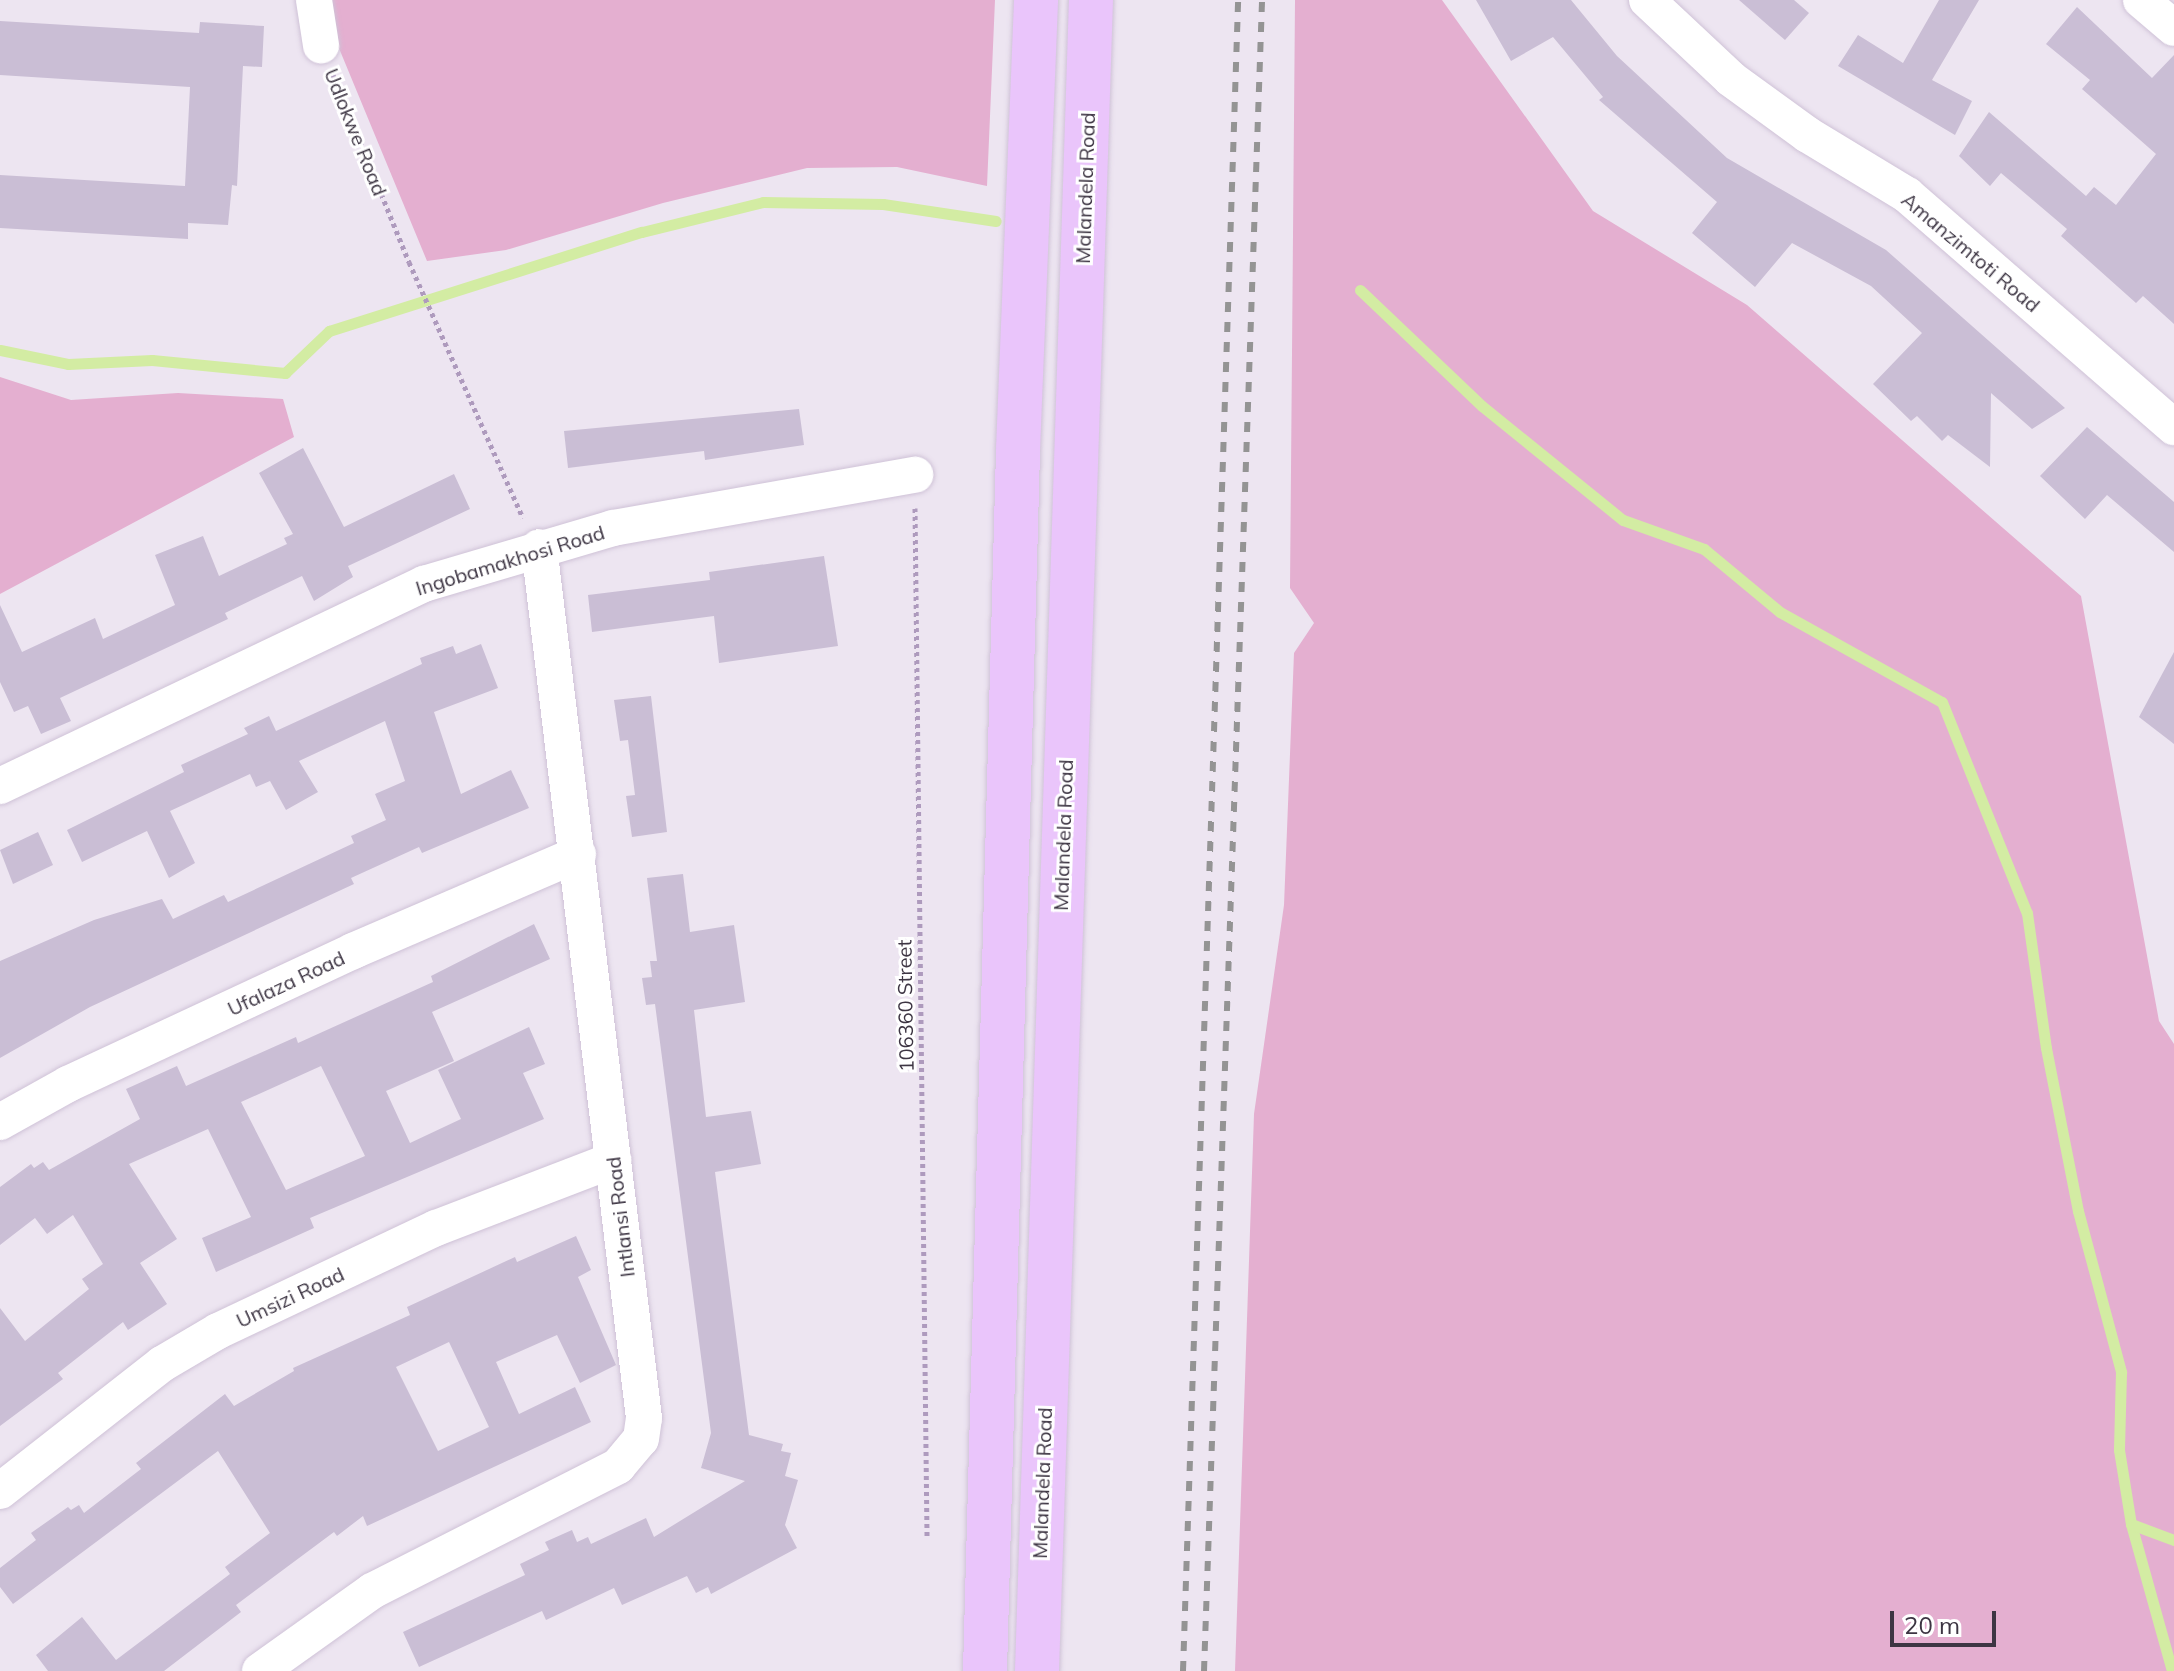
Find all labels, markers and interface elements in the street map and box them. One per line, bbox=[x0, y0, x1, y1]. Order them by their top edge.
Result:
street label: Udlokwe Road bbox=[320, 65, 392, 199]
street label: Malandela Road bbox=[1070, 112, 1100, 264]
street label: Amanzimtoti Road bbox=[1897, 187, 2045, 317]
street label: Ingobamakhosi Road bbox=[413, 520, 607, 600]
street label: Malandela Road bbox=[1048, 759, 1078, 911]
street label: 106360 Street bbox=[892, 940, 918, 1072]
street label: Ufalaza Road bbox=[224, 945, 348, 1021]
street label: Intlansi Road bbox=[601, 1155, 639, 1279]
street label: Umsizi Road bbox=[232, 1262, 348, 1332]
street label: Malandela Road bbox=[1027, 1407, 1057, 1559]
scale bar bbox=[1894, 1595, 2000, 1645]
text: 20 m bbox=[1904, 1610, 1960, 1640]

